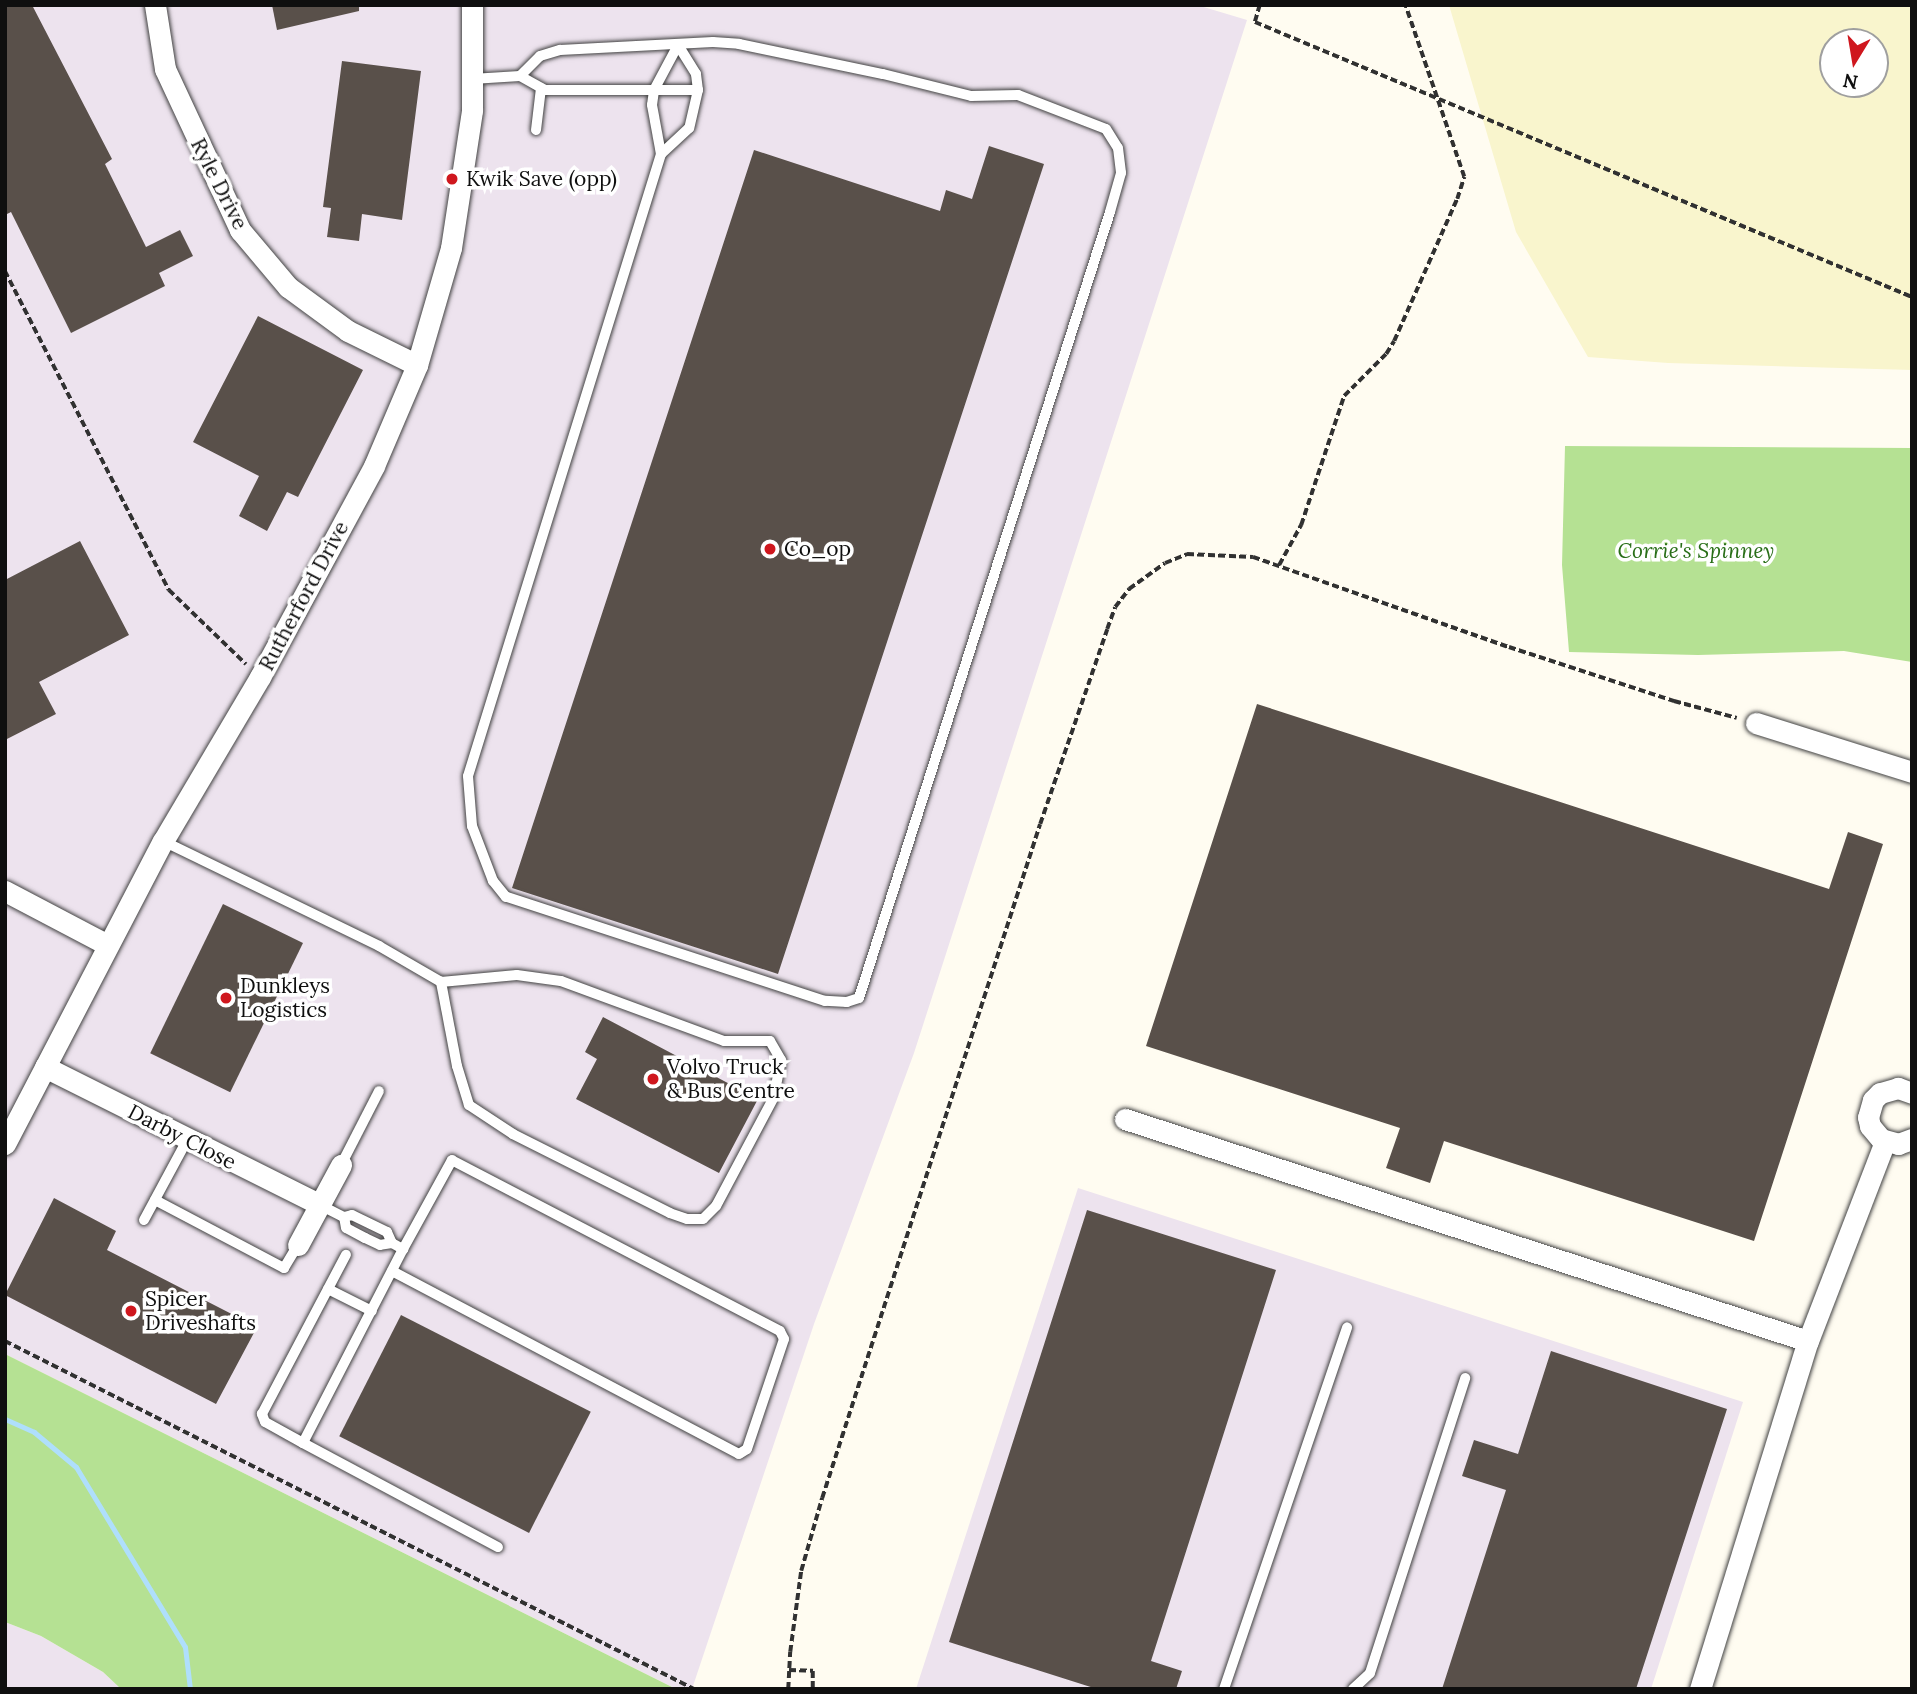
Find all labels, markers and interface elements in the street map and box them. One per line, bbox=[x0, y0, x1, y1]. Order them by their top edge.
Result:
north arrow bbox=[1819, 28, 1889, 98]
text: N bbox=[1841, 68, 1860, 95]
street label: Ryle Drive bbox=[185, 134, 253, 234]
place label: Kwik Save (opp) bbox=[466, 166, 617, 192]
marker: Kwik Save (opp) bbox=[444, 171, 460, 187]
street label: Rutherford Drive bbox=[254, 517, 354, 675]
place label: Co_op bbox=[784, 536, 851, 562]
park label: Corrie's Spinney bbox=[1618, 538, 1774, 564]
marker: Co_op bbox=[762, 541, 778, 557]
place label: Dunkleys Logistics bbox=[240, 973, 330, 1023]
marker: Dunkleys Logistics bbox=[218, 990, 234, 1006]
place label: Volvo Truck & Bus Centre bbox=[667, 1054, 795, 1104]
marker: Volvo Truck & Bus Centre bbox=[645, 1071, 661, 1087]
street label: Darby Close bbox=[124, 1099, 240, 1175]
place label: Spicer Driveshafts bbox=[145, 1286, 256, 1336]
marker: Spicer Driveshafts bbox=[123, 1303, 139, 1319]

